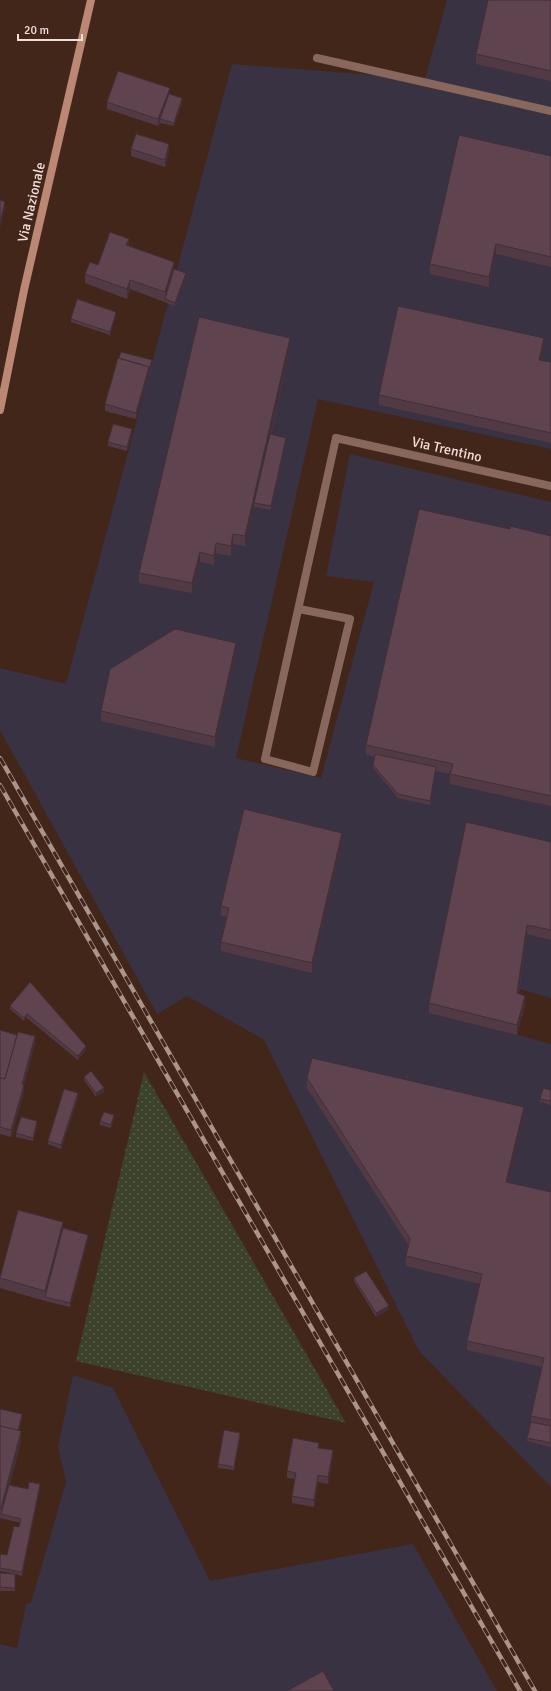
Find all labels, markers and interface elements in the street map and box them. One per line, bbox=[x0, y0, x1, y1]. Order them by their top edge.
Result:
scale bar bbox=[18, 16, 82, 42]
text: 20 m bbox=[24, 23, 49, 38]
street label: Via Nazionale bbox=[14, 160, 49, 244]
street label: Via Trentino bbox=[410, 433, 484, 466]

